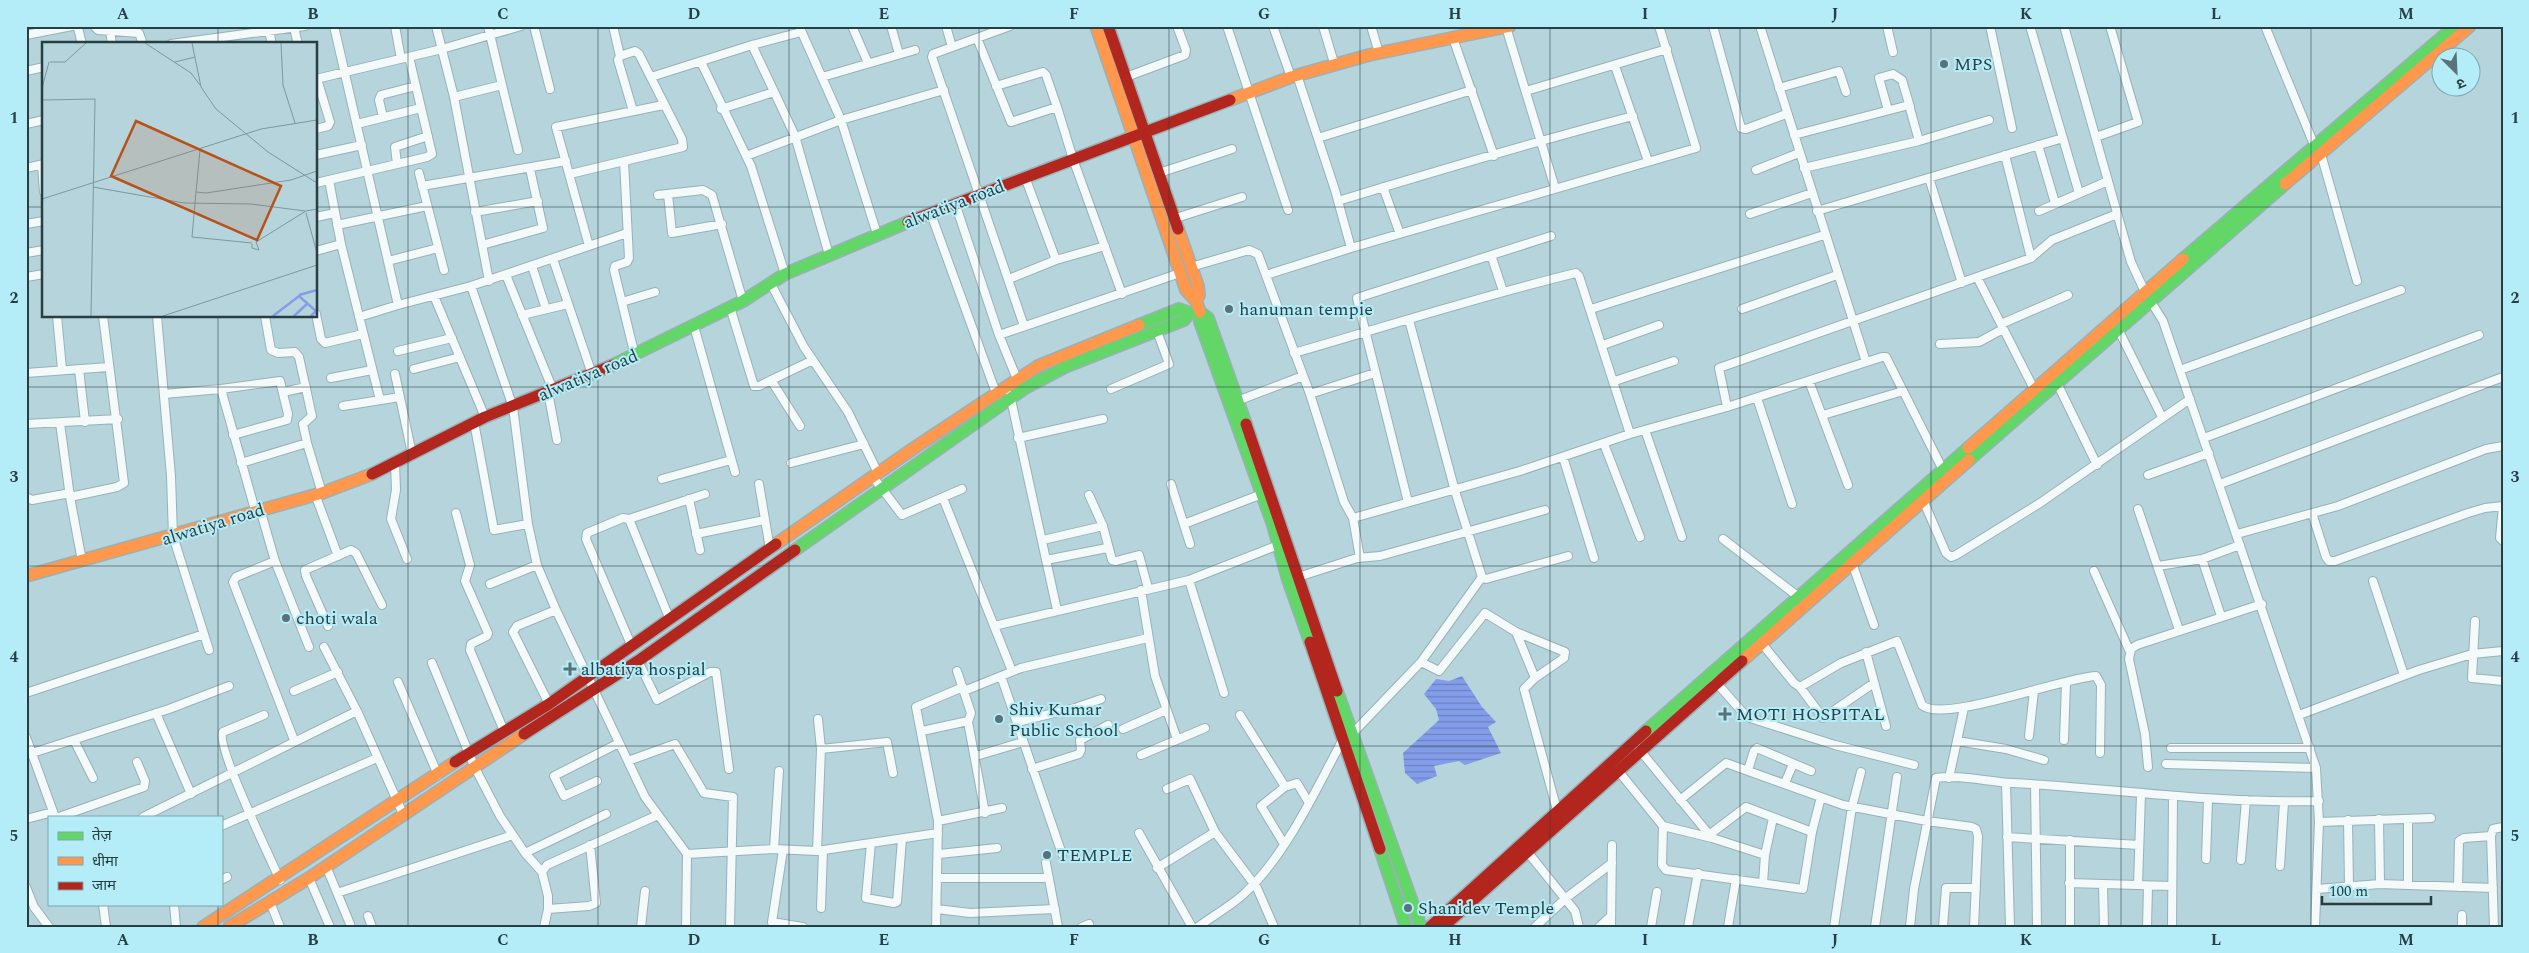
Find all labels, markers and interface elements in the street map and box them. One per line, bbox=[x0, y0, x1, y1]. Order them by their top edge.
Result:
text: A bbox=[117, 2, 130, 26]
text: B bbox=[307, 2, 319, 26]
text: C bbox=[497, 2, 509, 26]
text: D bbox=[688, 2, 701, 26]
text: E bbox=[879, 2, 889, 26]
text: F bbox=[1069, 2, 1079, 26]
text: G bbox=[1258, 2, 1270, 26]
text: H bbox=[1448, 2, 1462, 26]
text: I bbox=[1642, 2, 1648, 26]
text: J bbox=[1832, 2, 1839, 26]
text: K bbox=[2020, 2, 2033, 26]
text: L bbox=[2211, 2, 2221, 26]
text: M bbox=[2398, 2, 2414, 26]
inset map bbox=[42, 42, 318, 318]
north arrow bbox=[2432, 48, 2482, 98]
place label: MPS bbox=[1954, 51, 1992, 78]
marker: MPS bbox=[1938, 58, 1950, 70]
text: उ bbox=[2452, 72, 2469, 95]
text: 1 bbox=[10, 106, 18, 130]
text: 1 bbox=[2511, 106, 2519, 130]
street label: alwatiya road bbox=[900, 173, 1009, 236]
text: 2 bbox=[10, 286, 19, 310]
text: 2 bbox=[2511, 286, 2520, 310]
place label: hanuman tempie bbox=[1239, 296, 1373, 323]
marker: hanuman tempie bbox=[1223, 303, 1235, 315]
street label: alwatiya road bbox=[534, 342, 642, 409]
text: 3 bbox=[10, 465, 19, 489]
text: 3 bbox=[2511, 465, 2520, 489]
street label: alwatiya road bbox=[158, 496, 268, 553]
place label: choti wala bbox=[296, 605, 378, 632]
marker: choti wala bbox=[280, 612, 292, 624]
text: 4 bbox=[10, 645, 19, 669]
text: 4 bbox=[2511, 645, 2520, 669]
place label: albatiya hospial bbox=[581, 656, 706, 683]
marker: albatiya hospial bbox=[563, 662, 577, 676]
place label: Shiv Kumar Public School bbox=[1009, 696, 1119, 744]
place label: MOTI HOSPITAL bbox=[1736, 701, 1885, 728]
marker: MOTI HOSPITAL bbox=[1718, 707, 1732, 721]
marker: Shiv Kumar Public School bbox=[993, 713, 1005, 725]
legend bbox=[48, 816, 222, 906]
text: 5 bbox=[10, 824, 18, 848]
text: तेज़ bbox=[92, 824, 113, 847]
text: 5 bbox=[2511, 824, 2519, 848]
place label: TEMPLE bbox=[1057, 842, 1133, 869]
marker: TEMPLE bbox=[1041, 849, 1053, 861]
text: धीमा bbox=[92, 850, 119, 873]
scale bar bbox=[2322, 873, 2430, 905]
text: जाम bbox=[92, 874, 117, 897]
text: 100 m bbox=[2329, 880, 2368, 903]
place label: Shanidev Temple bbox=[1418, 895, 1554, 922]
marker: Shanidev Temple bbox=[1402, 902, 1414, 914]
text: A bbox=[117, 928, 130, 952]
text: B bbox=[307, 928, 319, 952]
text: C bbox=[497, 928, 509, 952]
text: D bbox=[688, 928, 701, 952]
text: E bbox=[879, 928, 889, 952]
text: F bbox=[1069, 928, 1079, 952]
text: G bbox=[1258, 928, 1270, 952]
text: H bbox=[1448, 928, 1462, 952]
text: I bbox=[1642, 928, 1648, 952]
text: J bbox=[1832, 928, 1839, 952]
text: K bbox=[2020, 928, 2033, 952]
text: L bbox=[2211, 928, 2221, 952]
text: M bbox=[2398, 928, 2414, 952]

